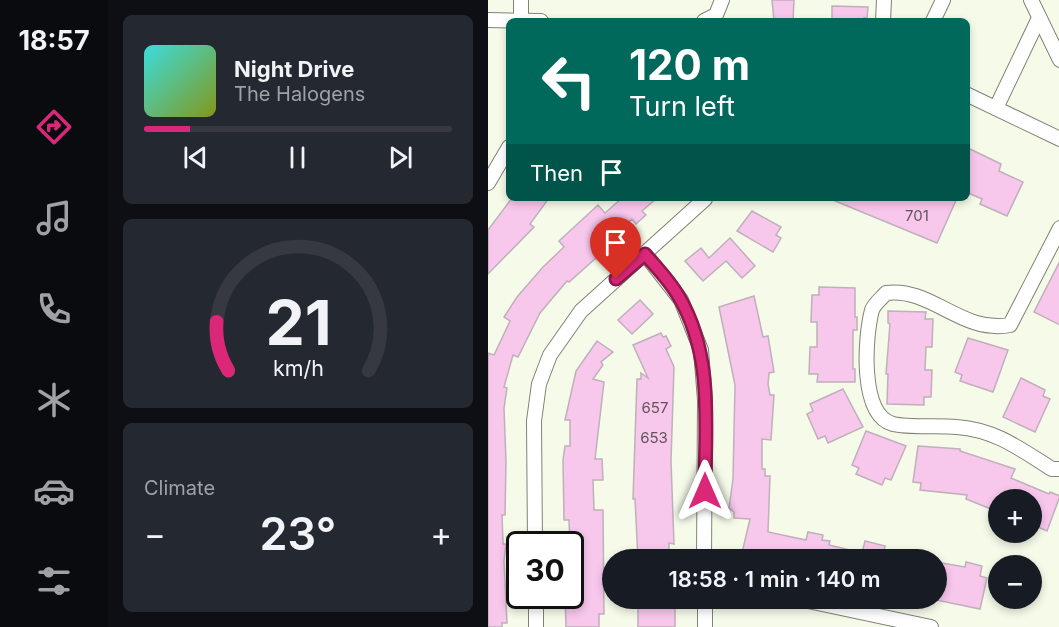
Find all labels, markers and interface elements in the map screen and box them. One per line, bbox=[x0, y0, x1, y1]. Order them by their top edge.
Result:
text: 18:57 bbox=[18, 24, 90, 57]
text: 120 m bbox=[629, 39, 750, 90]
icon: left bbox=[530, 42, 608, 120]
text: Night Drive bbox=[234, 56, 354, 82]
text: The Halogens bbox=[234, 82, 365, 106]
text: Turn left bbox=[629, 90, 735, 123]
icon: directions bbox=[33, 106, 75, 148]
icon: previous bbox=[179, 141, 212, 174]
icon: pause bbox=[281, 141, 314, 174]
icon: next bbox=[384, 141, 417, 174]
icon: arrive bbox=[595, 156, 628, 189]
text: Then bbox=[530, 160, 583, 186]
icon: music bbox=[33, 197, 75, 239]
house number: 701 bbox=[905, 206, 929, 225]
pin bbox=[590, 217, 641, 279]
icon: arrive bbox=[599, 226, 632, 259]
text: 21 bbox=[265, 285, 331, 360]
icon: phone bbox=[33, 288, 75, 330]
text: km/h bbox=[273, 355, 323, 381]
icon: climate bbox=[33, 379, 75, 421]
house number: 657 bbox=[642, 398, 668, 417]
house number: 653 bbox=[640, 428, 668, 447]
position arrow bbox=[673, 459, 737, 523]
icon: car bbox=[33, 470, 75, 512]
text: Climate bbox=[144, 476, 215, 500]
map controls bbox=[988, 489, 1042, 609]
button: + bbox=[988, 489, 1042, 543]
text: 23° bbox=[260, 506, 336, 561]
text: − bbox=[144, 514, 166, 554]
text: + bbox=[430, 514, 452, 554]
speed limit sign: 30 bbox=[506, 531, 584, 609]
button: − bbox=[988, 555, 1042, 609]
icon: filters bbox=[33, 560, 75, 602]
text: 18:58 · 1 min · 140 m bbox=[668, 566, 881, 592]

